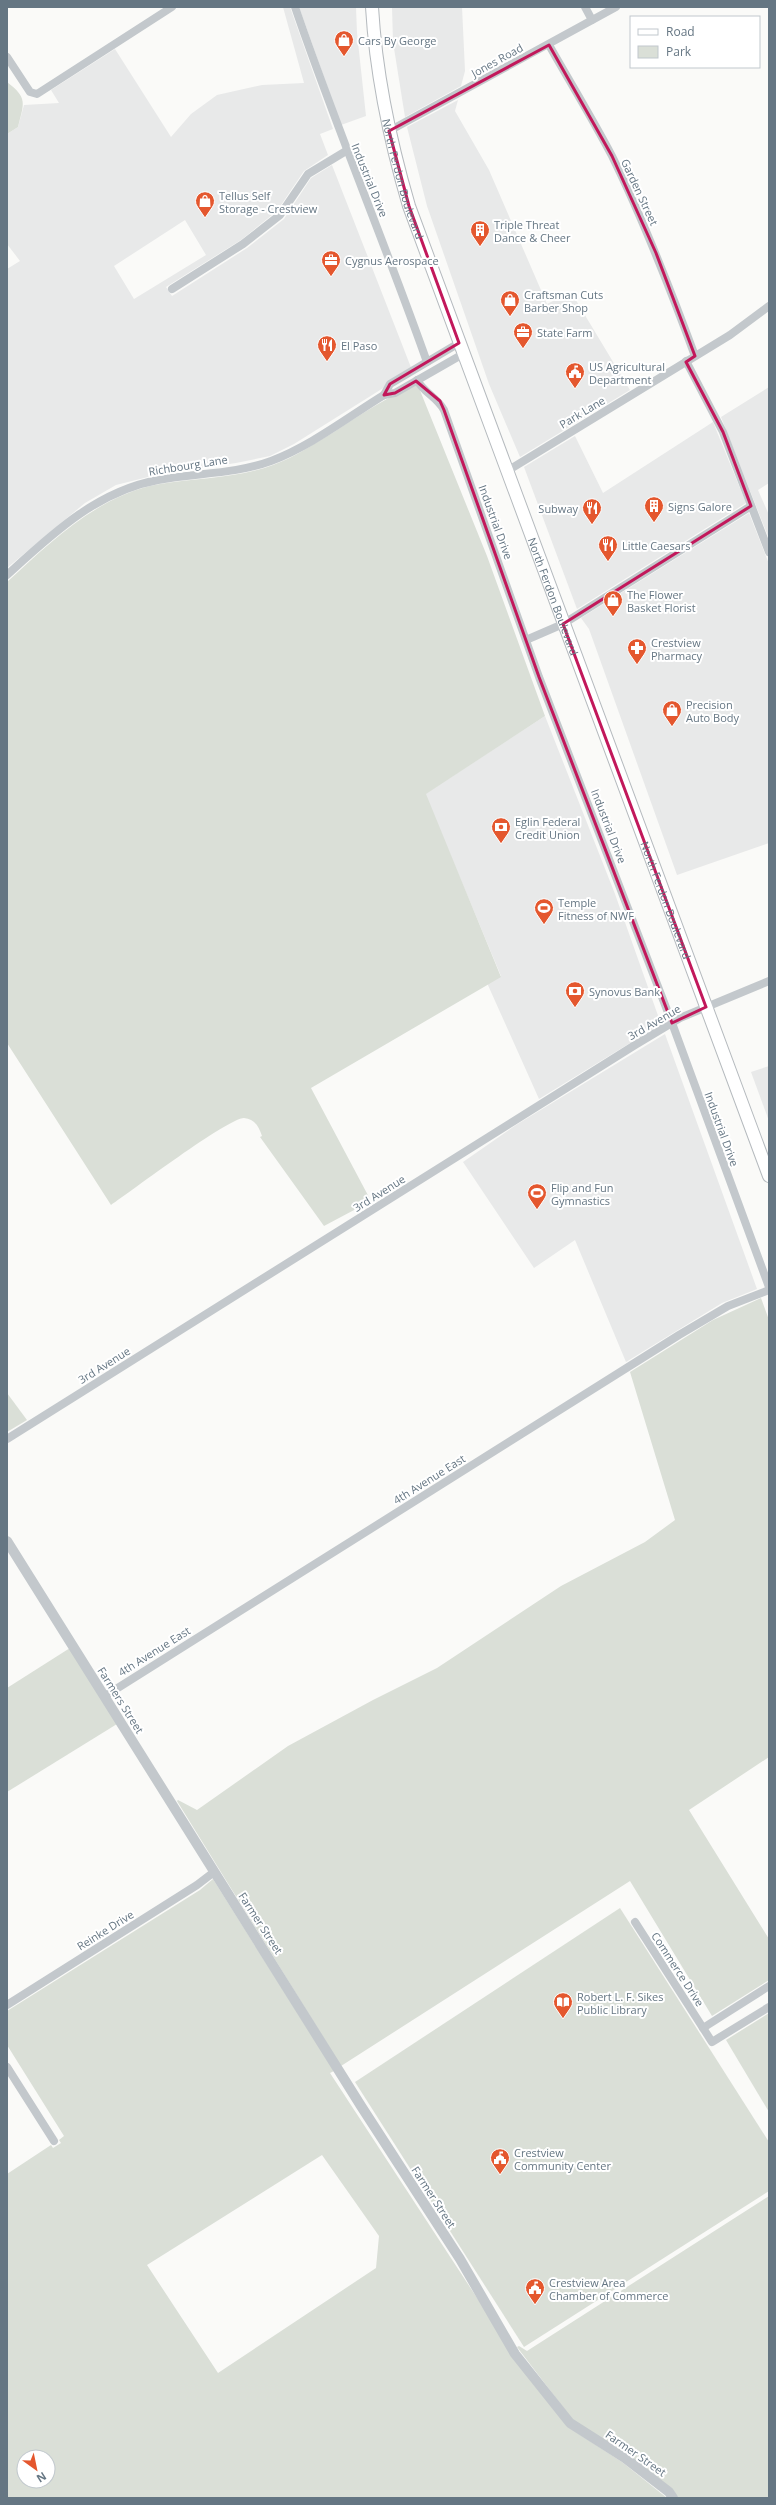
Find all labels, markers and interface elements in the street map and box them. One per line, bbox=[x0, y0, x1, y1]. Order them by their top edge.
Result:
legend bbox=[630, 16, 760, 68]
text: Road bbox=[666, 23, 695, 40]
shop icon: Cars By George bbox=[333, 29, 355, 57]
place label: Cars By George bbox=[358, 33, 437, 48]
street label: Jones Road bbox=[468, 40, 525, 81]
text: Park bbox=[666, 43, 692, 60]
street label: North Ferdon Boulevard bbox=[380, 117, 428, 241]
street label: Industrial Drive bbox=[348, 141, 392, 219]
street label: Garden Street bbox=[618, 156, 662, 228]
place label: Tellus Self Storage - Crestview bbox=[219, 188, 318, 216]
shop icon: Tellus Self Storage - Crestview bbox=[194, 190, 216, 218]
place label: Triple Threat Dance & Cheer bbox=[494, 217, 571, 245]
building icon: Triple Threat Dance & Cheer bbox=[469, 219, 491, 247]
office icon: Cygnus Aerospace bbox=[320, 249, 342, 277]
place label: Cygnus Aerospace bbox=[345, 253, 439, 268]
place label: Craftsman Cuts Barber Shop bbox=[524, 287, 603, 315]
shop icon: Craftsman Cuts Barber Shop bbox=[499, 289, 521, 317]
office icon: State Farm bbox=[512, 321, 534, 349]
place label: State Farm bbox=[537, 325, 593, 340]
restaurant icon: El Paso bbox=[316, 334, 338, 362]
place label: El Paso bbox=[341, 338, 378, 353]
place label: US Agricultural Department bbox=[589, 359, 665, 387]
public building icon: US Agricultural Department bbox=[564, 361, 586, 389]
street label: Park Lane bbox=[556, 393, 608, 431]
street label: Richbourg Lane bbox=[147, 451, 229, 479]
street label: Industrial Drive bbox=[476, 483, 516, 561]
building icon: Signs Galore bbox=[643, 495, 665, 523]
restaurant icon: Subway bbox=[581, 497, 603, 525]
place label: Signs Galore bbox=[668, 499, 732, 514]
place label: Subway bbox=[538, 501, 578, 516]
restaurant icon: Little Caesars bbox=[597, 534, 619, 562]
street label: North Ferdon Boulevard bbox=[525, 535, 583, 657]
place label: Little Caesars bbox=[622, 538, 690, 553]
place label: The Flower Basket Florist bbox=[627, 587, 696, 615]
shop icon: The Flower Basket Florist bbox=[602, 589, 624, 617]
place label: Crestview Pharmacy bbox=[651, 635, 703, 663]
pharmacy icon: Crestview Pharmacy bbox=[626, 637, 648, 665]
place label: Precision Auto Body bbox=[686, 697, 740, 725]
shop icon: Precision Auto Body bbox=[661, 699, 683, 727]
street label: Industrial Drive bbox=[588, 787, 630, 865]
place label: Eglin Federal Credit Union bbox=[515, 814, 580, 842]
bank icon: Eglin Federal Credit Union bbox=[490, 816, 512, 844]
street label: North Ferdon Boulevard bbox=[638, 839, 695, 961]
place label: Temple Fitness of NWF bbox=[558, 895, 634, 923]
sports icon: Temple Fitness of NWF bbox=[533, 897, 555, 925]
bank icon: Synovus Bank bbox=[564, 980, 586, 1008]
place label: Synovus Bank bbox=[589, 984, 660, 999]
street label: 3rd Avenue bbox=[625, 1001, 683, 1043]
street label: Industrial Drive bbox=[702, 1090, 742, 1168]
street label: 3rd Avenue bbox=[350, 1171, 408, 1215]
place label: Flip and Fun Gymnastics bbox=[551, 1180, 613, 1208]
sports icon: Flip and Fun Gymnastics bbox=[526, 1182, 548, 1210]
street label: 3rd Avenue bbox=[75, 1343, 133, 1387]
street label: 4th Avenue East bbox=[390, 1451, 468, 1507]
street label: 4th Avenue East bbox=[115, 1623, 193, 1679]
street label: Farmers Street bbox=[95, 1664, 148, 1736]
street label: Farmer Street bbox=[235, 1889, 287, 1957]
street label: Reinke Drive bbox=[74, 1907, 136, 1953]
street label: Commerce Drive bbox=[648, 1929, 708, 2009]
place label: Robert L. F. Sikes Public Library bbox=[577, 1989, 664, 2017]
library icon: Robert L. F. Sikes Public Library bbox=[552, 1991, 574, 2019]
place label: Crestview Community Center bbox=[514, 2145, 611, 2173]
public building icon: Crestview Community Center bbox=[489, 2147, 511, 2175]
street label: Farmer Street bbox=[408, 2163, 460, 2231]
place label: Crestview Area Chamber of Commerce bbox=[549, 2275, 668, 2303]
public building icon: Crestview Area Chamber of Commerce bbox=[524, 2277, 546, 2305]
street label: Farmer Street bbox=[603, 2427, 669, 2479]
north arrow bbox=[16, 2449, 56, 2489]
text: N bbox=[34, 2469, 50, 2487]

